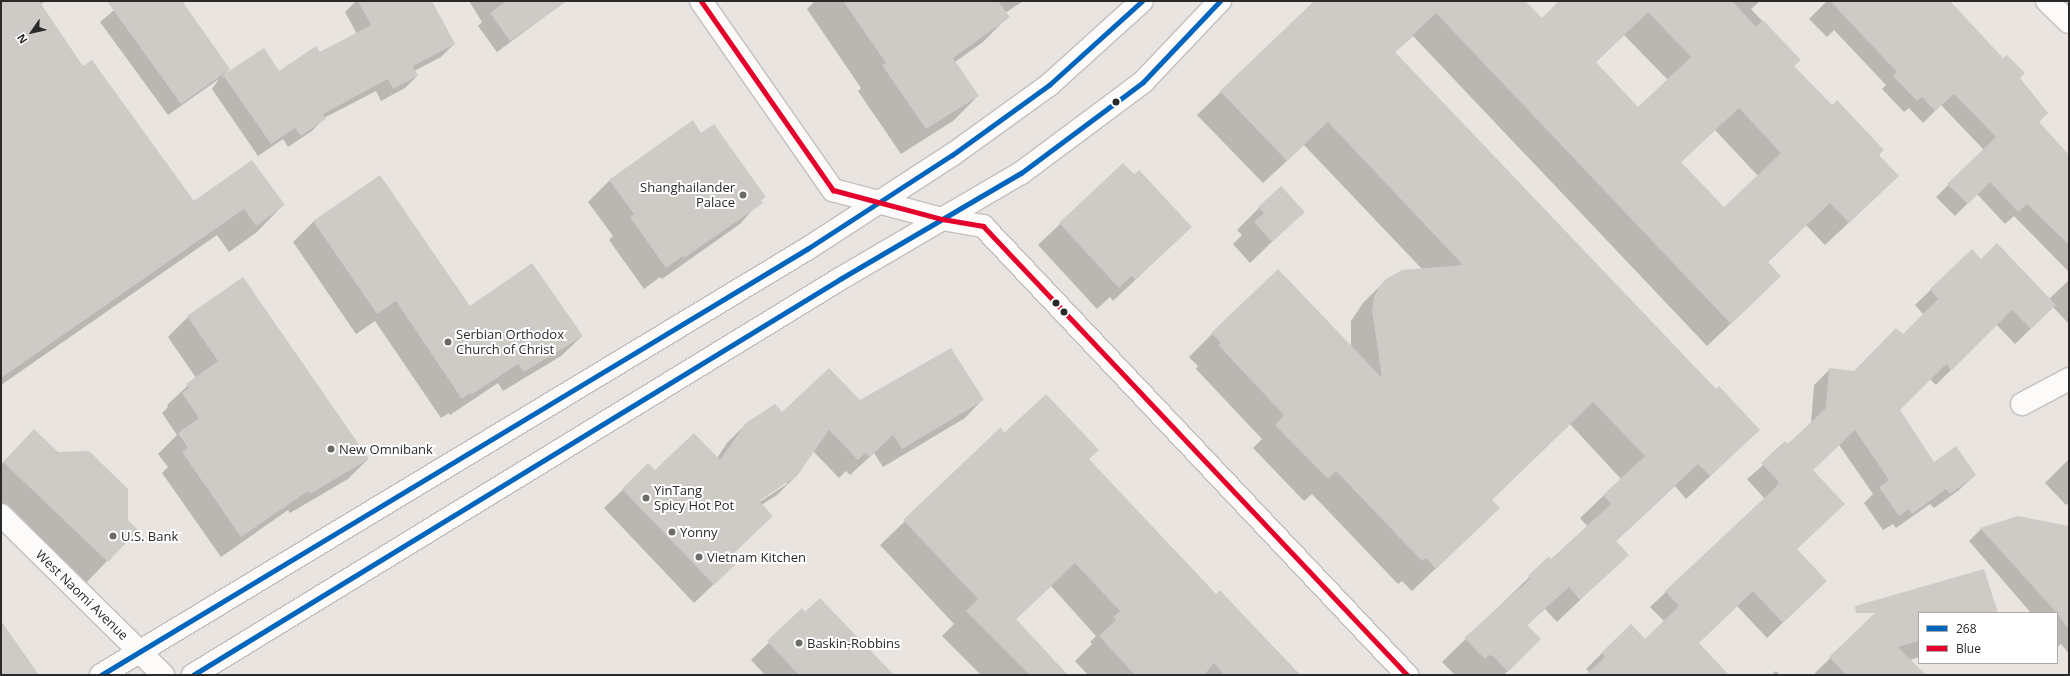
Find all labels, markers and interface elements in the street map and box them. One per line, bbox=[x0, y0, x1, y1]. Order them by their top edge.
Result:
north arrow bbox=[12, 12, 52, 52]
text: N bbox=[13, 31, 30, 47]
unlabelled marker bbox=[1111, 97, 1121, 107]
place label: Shanghailander Palace bbox=[640, 180, 735, 211]
marker: Shanghailander Palace bbox=[738, 190, 748, 200]
unlabelled marker bbox=[1051, 298, 1061, 308]
unlabelled marker bbox=[1059, 307, 1069, 317]
place label: Serbian Orthodox Church of Christ bbox=[456, 327, 564, 358]
marker: Serbian Orthodox Church of Christ bbox=[443, 337, 453, 347]
place label: New Omnibank bbox=[339, 441, 433, 457]
marker: New Omnibank bbox=[326, 444, 336, 454]
place label: YinTang Spicy Hot Pot bbox=[654, 483, 734, 514]
marker: YinTang Spicy Hot Pot bbox=[641, 493, 651, 503]
place label: Yonny bbox=[680, 524, 718, 540]
marker: Yonny bbox=[667, 527, 677, 537]
place label: U.S. Bank bbox=[121, 528, 178, 544]
marker: U.S. Bank bbox=[108, 531, 118, 541]
street label: West Naomi Avenue bbox=[33, 547, 131, 643]
place label: Vietnam Kitchen bbox=[707, 549, 806, 565]
marker: Vietnam Kitchen bbox=[694, 552, 704, 562]
legend bbox=[1918, 612, 2058, 664]
text: 268 bbox=[1956, 620, 1977, 637]
place label: Baskin-Robbins bbox=[807, 635, 900, 651]
marker: Baskin-Robbins bbox=[794, 638, 804, 648]
text: Blue bbox=[1956, 640, 1981, 657]

